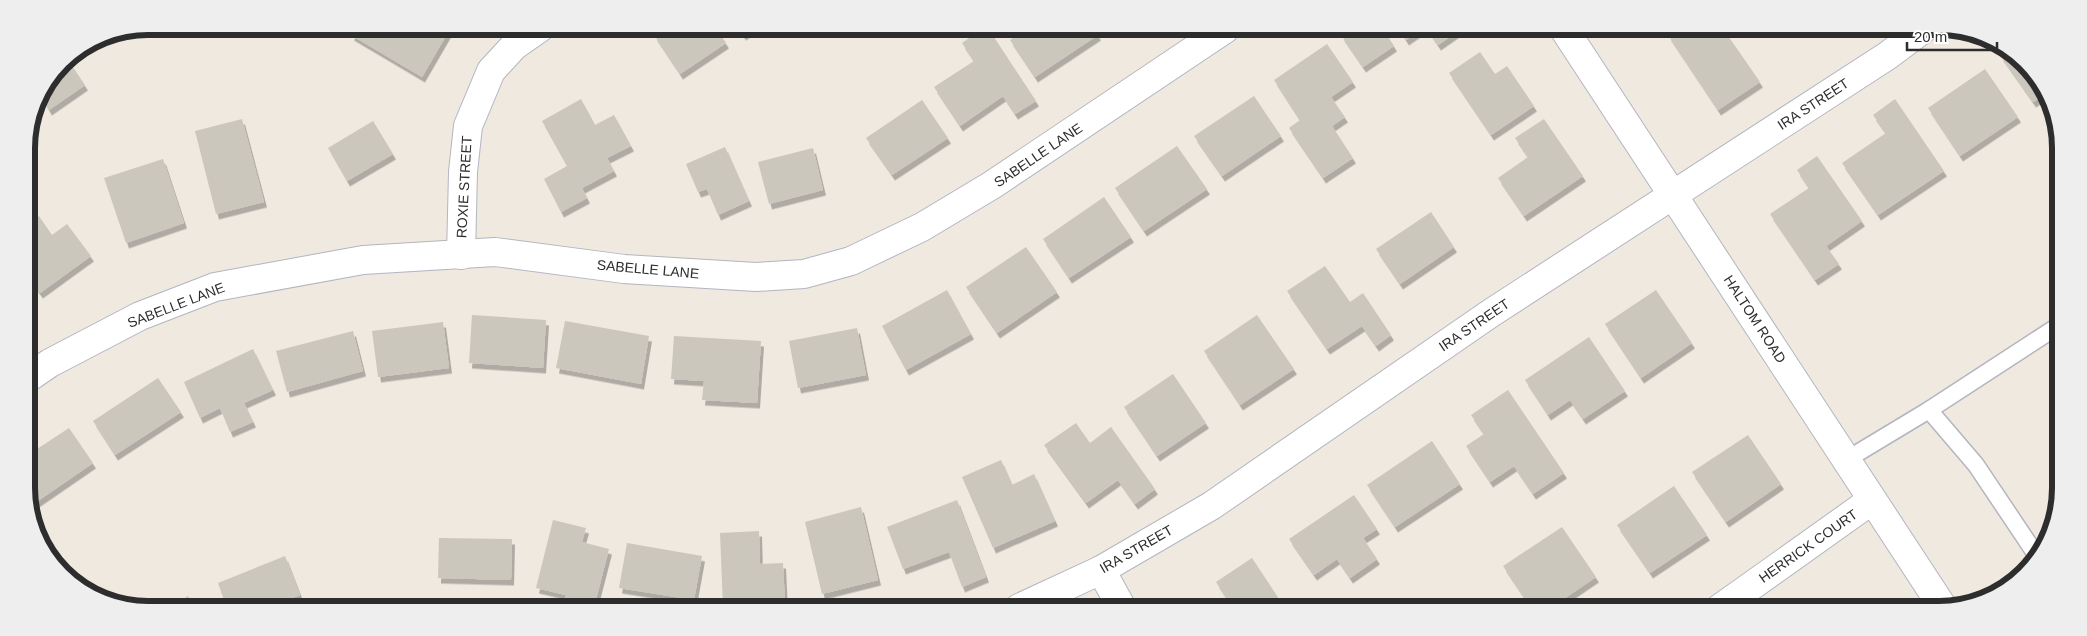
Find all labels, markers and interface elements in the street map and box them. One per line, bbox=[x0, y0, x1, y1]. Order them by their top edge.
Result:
scale bar bbox=[1907, 20, 1997, 52]
text: 20 m bbox=[1914, 28, 1947, 45]
street label: IRA STREET bbox=[1774, 75, 1852, 133]
street label: SABELLE LANE bbox=[991, 120, 1085, 190]
street label: ROXIE STREET bbox=[453, 135, 475, 239]
street label: SABELLE LANE bbox=[596, 257, 700, 281]
street label: HALTOM ROAD bbox=[1721, 272, 1789, 366]
street label: SABELLE LANE bbox=[125, 279, 227, 331]
street label: IRA STREET bbox=[1436, 295, 1513, 354]
street label: HERRICK COURT bbox=[1756, 506, 1861, 586]
street label: IRA STREET bbox=[1097, 521, 1176, 576]

